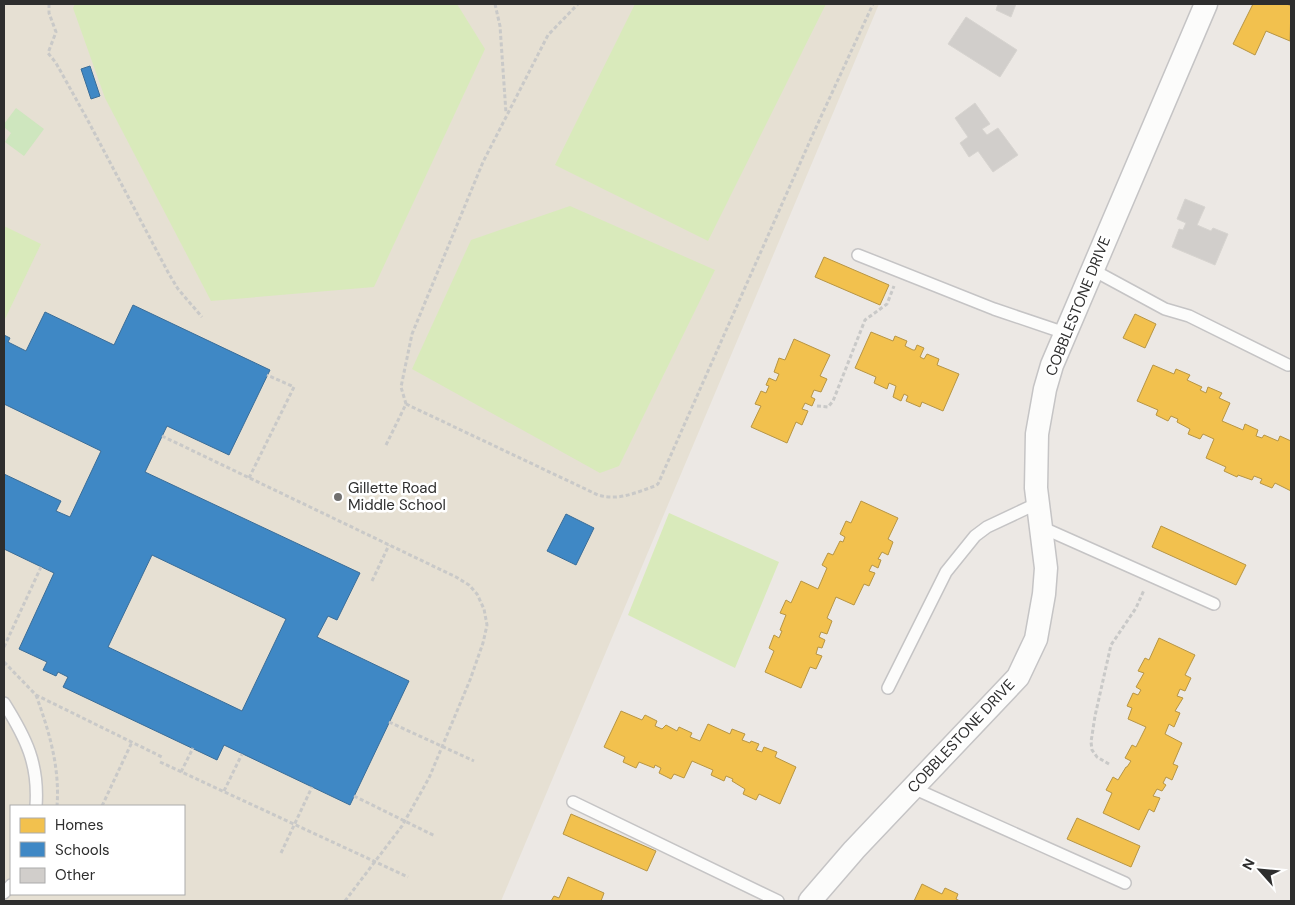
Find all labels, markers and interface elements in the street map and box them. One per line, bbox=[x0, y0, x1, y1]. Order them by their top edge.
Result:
street label: COBBLESTONE DRIVE bbox=[1041, 233, 1115, 379]
place label: Gillette Road Middle School bbox=[348, 478, 446, 515]
marker: Gillette Road Middle School bbox=[332, 491, 344, 503]
street label: COBBLESTONE DRIVE bbox=[903, 675, 1019, 797]
legend bbox=[10, 805, 185, 895]
text: Homes bbox=[55, 815, 104, 835]
text: Schools bbox=[55, 840, 110, 860]
north arrow bbox=[1235, 845, 1285, 895]
text: N bbox=[1238, 855, 1259, 873]
text: Other bbox=[55, 865, 96, 885]

